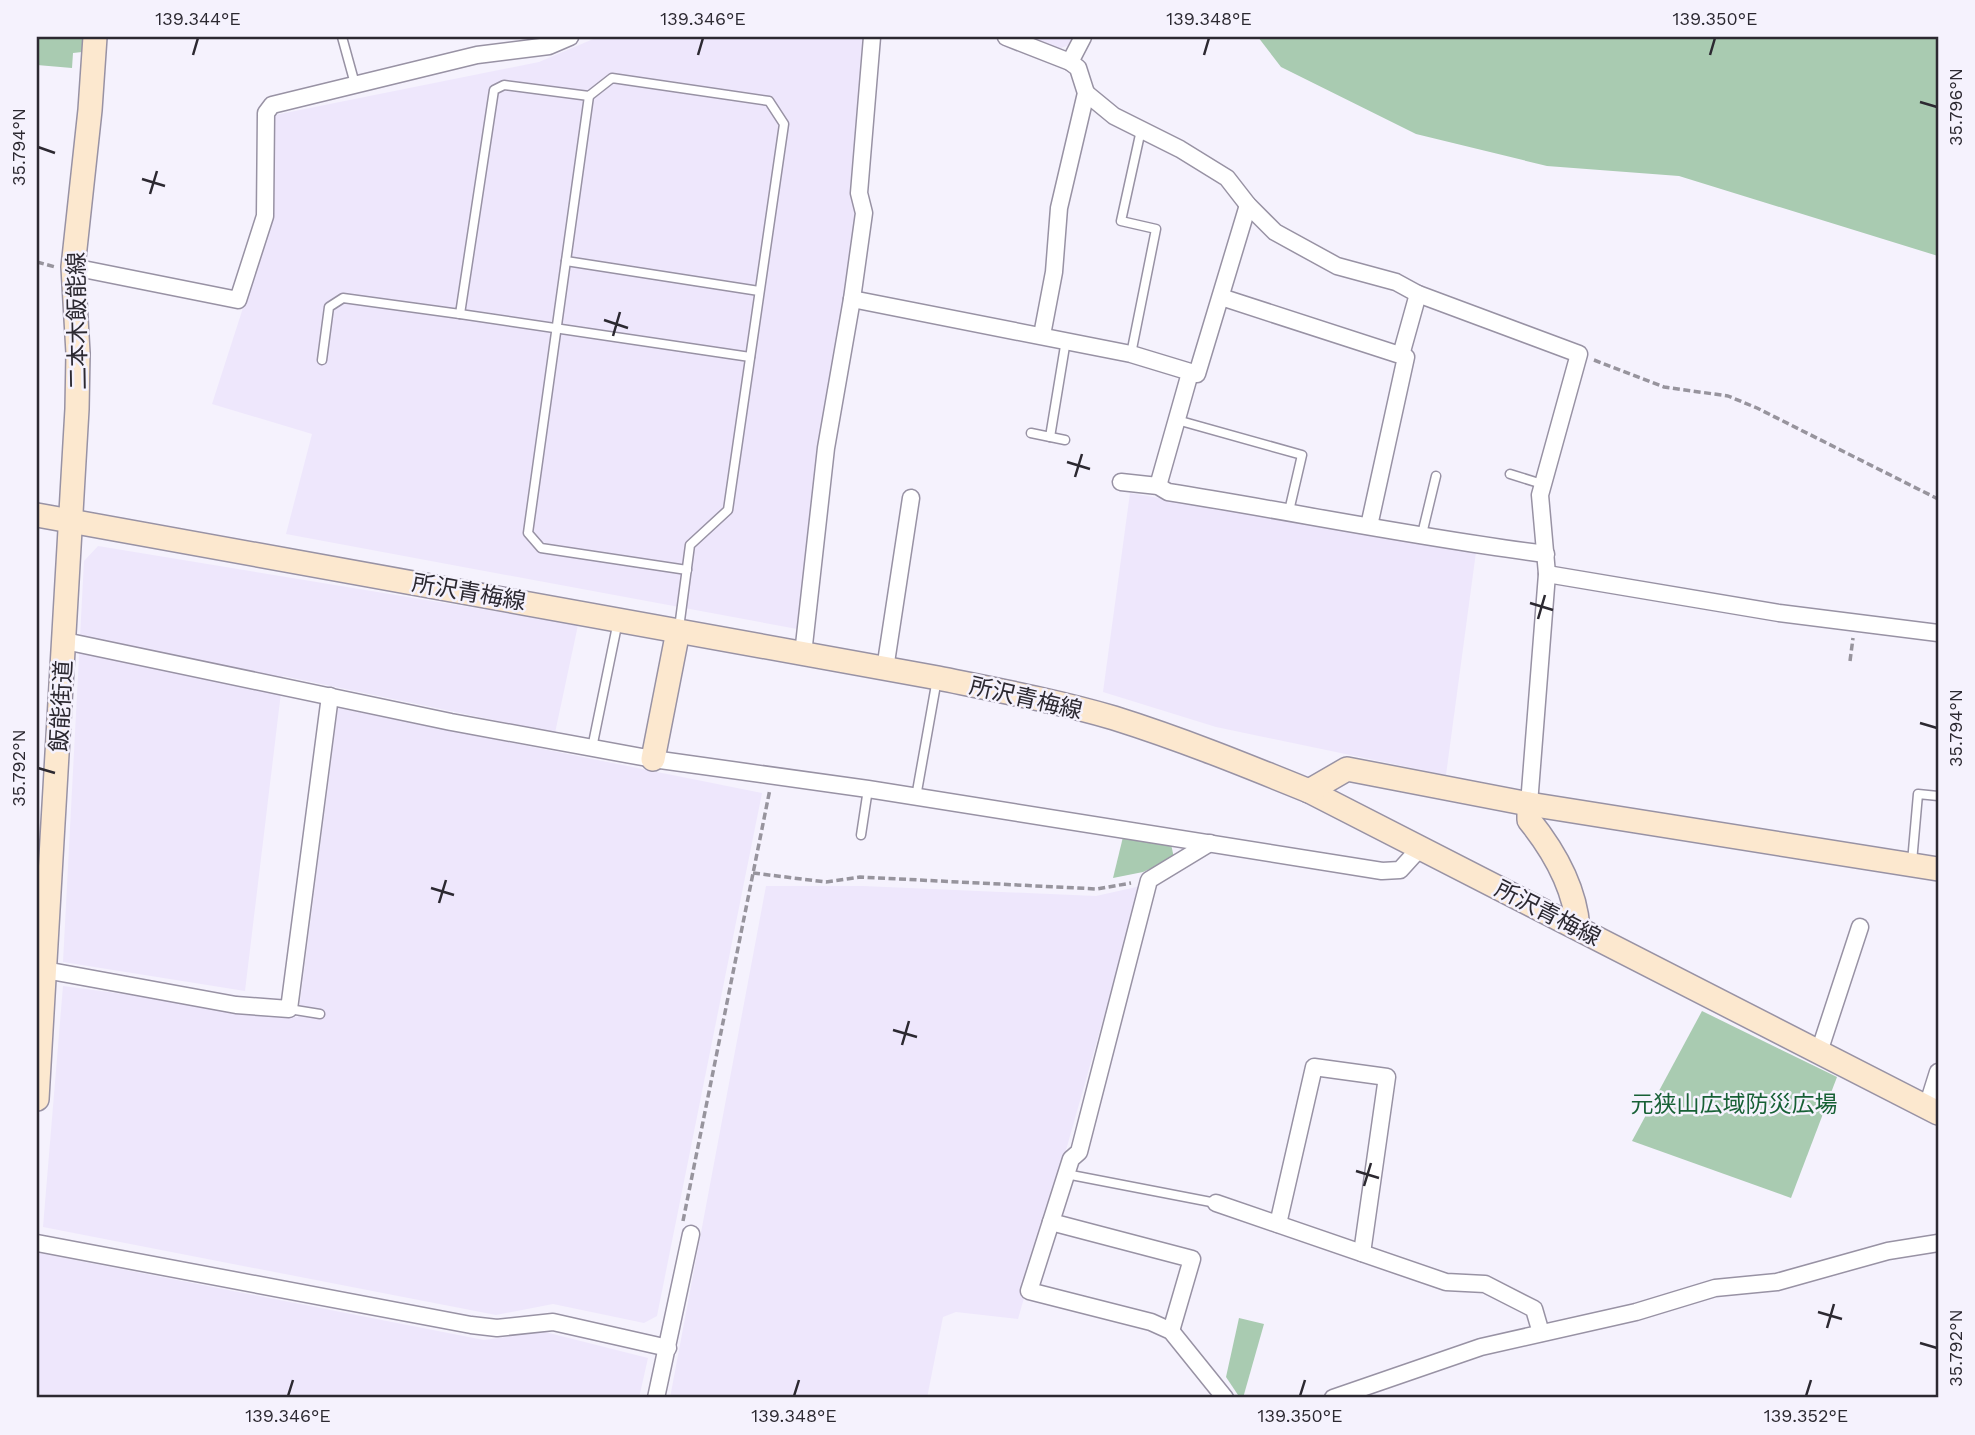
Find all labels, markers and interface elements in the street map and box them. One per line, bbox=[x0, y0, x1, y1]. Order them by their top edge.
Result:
text: 139.344°E bbox=[155, 8, 241, 29]
text: 139.346°E bbox=[660, 8, 746, 29]
text: 139.348°E bbox=[1166, 8, 1252, 29]
text: 139.350°E bbox=[1672, 8, 1758, 29]
text: 35.796°N bbox=[1945, 68, 1966, 146]
text: 35.794°N bbox=[8, 108, 29, 186]
street label: 二本木飯能線 bbox=[63, 252, 92, 390]
street label: 所沢青梅線 bbox=[410, 569, 528, 616]
street label: 飯能街道 bbox=[46, 659, 77, 753]
street label: 所沢青梅線 bbox=[967, 672, 1085, 725]
text: 35.794°N bbox=[1945, 689, 1966, 767]
text: 35.792°N bbox=[8, 729, 29, 807]
street label: 所沢青梅線 bbox=[1490, 875, 1605, 952]
park label: 元狭山広域防災広場 bbox=[1631, 1091, 1838, 1118]
text: 35.792°N bbox=[1945, 1309, 1966, 1387]
text: 139.346°E bbox=[245, 1405, 331, 1426]
text: 139.348°E bbox=[751, 1405, 837, 1426]
text: 139.350°E bbox=[1257, 1405, 1343, 1426]
text: 139.352°E bbox=[1764, 1405, 1848, 1426]

